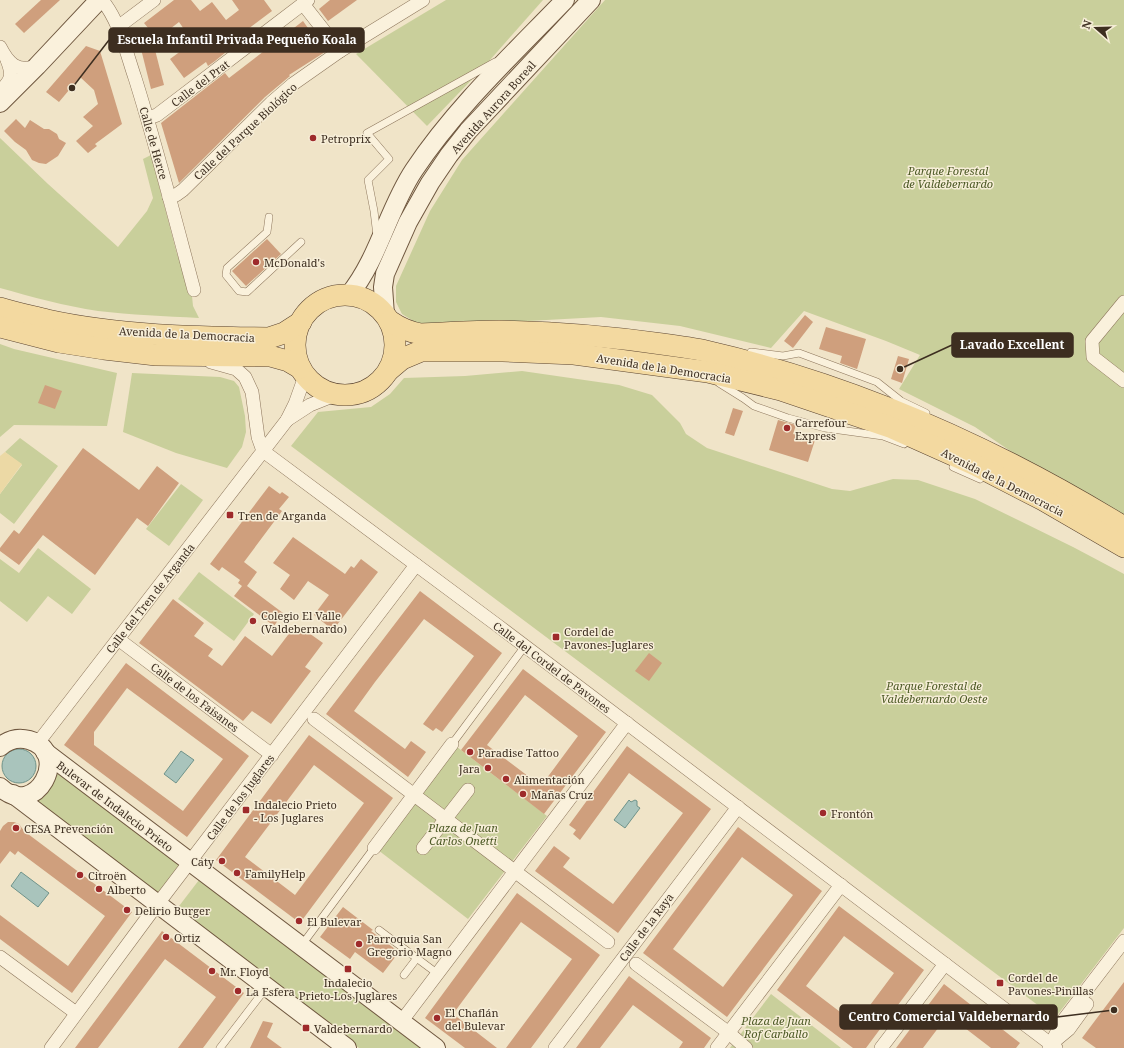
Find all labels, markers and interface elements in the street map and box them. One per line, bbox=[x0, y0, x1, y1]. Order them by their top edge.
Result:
north arrow bbox=[1076, 8, 1116, 48]
text: N bbox=[1078, 17, 1095, 31]
callout: Escuela Infantil Privada Pequeño Koala bbox=[109, 28, 364, 52]
text: Escuela Infantil Privada Pequeño Koala bbox=[117, 31, 357, 48]
street label: Calle del Prat bbox=[168, 56, 232, 110]
street label: Avenida Aurora Boreal bbox=[447, 57, 539, 157]
street label: Calle del Parque Biológico bbox=[190, 79, 300, 183]
street label: Calle de Herce bbox=[136, 105, 172, 181]
place label: Petroprix bbox=[321, 131, 371, 146]
marker: Petroprix bbox=[308, 133, 318, 143]
park label: Parque Forestal de Valdebernardo bbox=[903, 163, 993, 191]
place label: McDonald's bbox=[264, 255, 325, 270]
marker: McDonald's bbox=[251, 257, 261, 267]
street label: Avenida de la Democracia bbox=[119, 323, 255, 345]
callout: Lavado Excellent bbox=[952, 333, 1073, 357]
text: Lavado Excellent bbox=[960, 336, 1065, 353]
street label: Avenida de la Democracia bbox=[596, 350, 732, 386]
place label: Carrefour Express bbox=[795, 415, 848, 443]
marker: Carrefour Express bbox=[782, 423, 792, 433]
street label: Avenida de la Democracia bbox=[939, 444, 1067, 520]
place label: Tren de Arganda bbox=[238, 508, 326, 523]
marker: Tren de Arganda bbox=[225, 510, 235, 520]
street label: Calle del Tren de Arganda bbox=[102, 540, 198, 656]
place label: Colegio El Valle (Valdebernardo) bbox=[261, 608, 347, 636]
marker: Colegio El Valle (Valdebernardo) bbox=[248, 616, 258, 626]
street label: Calle del Cordel de Pavones bbox=[490, 618, 614, 716]
place label: Cordel de Pavones-Juglares bbox=[564, 624, 653, 652]
marker: Cordel de Pavones-Juglares bbox=[551, 632, 561, 642]
street label: Calle de los Faisanes bbox=[148, 659, 242, 735]
park label: Parque Forestal de Valdebernardo Oeste bbox=[881, 678, 988, 706]
place label: Paradise Tattoo bbox=[478, 745, 559, 760]
marker: Paradise Tattoo bbox=[465, 747, 475, 757]
street label: Calle de los Juglares bbox=[203, 751, 277, 843]
street label: Bulevar de Indalecio Prieto bbox=[54, 757, 176, 855]
place label: Jara bbox=[458, 761, 480, 776]
marker: Jara bbox=[483, 763, 493, 773]
place label: Alimentación bbox=[514, 772, 585, 787]
marker: Alimentación bbox=[501, 774, 511, 784]
place label: Mañas Cruz bbox=[531, 787, 593, 802]
marker: Mañas Cruz bbox=[518, 789, 528, 799]
place label: Indalecio Prieto - Los Juglares bbox=[254, 797, 337, 825]
marker: Indalecio Prieto - Los Juglares bbox=[241, 805, 251, 815]
place label: Frontón bbox=[831, 806, 873, 821]
marker: Frontón bbox=[818, 808, 828, 818]
park label: Plaza de Juan Carlos Onetti bbox=[427, 820, 498, 848]
place label: CESA Prevención bbox=[24, 821, 113, 836]
marker: CESA Prevención bbox=[11, 823, 21, 833]
place label: Caty bbox=[191, 854, 215, 869]
marker: Caty bbox=[217, 856, 227, 866]
place label: FamilyHelp bbox=[245, 866, 306, 881]
place label: Citroën bbox=[88, 868, 127, 883]
marker: FamilyHelp bbox=[232, 868, 242, 878]
marker: Citroën bbox=[75, 870, 85, 880]
place label: Alberto bbox=[107, 882, 146, 897]
marker: Alberto bbox=[94, 884, 104, 894]
street label: Calle de la Raya bbox=[615, 890, 677, 964]
place label: Delirio Burger bbox=[135, 903, 211, 918]
marker: Delirio Burger bbox=[122, 905, 132, 915]
place label: El Bulevar bbox=[307, 914, 362, 929]
marker: El Bulevar bbox=[294, 916, 304, 926]
place label: Ortiz bbox=[174, 930, 200, 945]
place label: Parroquia San Gregorio Magno bbox=[367, 931, 452, 959]
marker: Ortiz bbox=[161, 932, 171, 942]
marker: Parroquia San Gregorio Magno bbox=[354, 939, 364, 949]
place label: Mr. Floyd bbox=[220, 964, 269, 979]
marker: Indalecio Prieto-Los Juglares bbox=[343, 964, 353, 974]
marker: Mr. Floyd bbox=[207, 966, 217, 976]
place label: Cordel de Pavones-Pinillas bbox=[1008, 970, 1094, 998]
place label: Indalecio Prieto-Los Juglares bbox=[299, 975, 397, 1003]
marker: Cordel de Pavones-Pinillas bbox=[995, 978, 1005, 988]
place label: La Esfera bbox=[246, 984, 295, 999]
marker: La Esfera bbox=[233, 986, 243, 996]
place label: El Chaflán del Bulevar bbox=[445, 1005, 506, 1033]
callout: Centro Comercial Valdebernardo bbox=[840, 1005, 1057, 1029]
text: Centro Comercial Valdebernardo bbox=[848, 1008, 1050, 1025]
marker: El Chaflán del Bulevar bbox=[432, 1013, 442, 1023]
park label: Plaza de Juan Rof Carballo bbox=[740, 1013, 811, 1041]
place label: Valdebernardo bbox=[314, 1021, 392, 1036]
marker: Valdebernardo bbox=[301, 1023, 311, 1033]

